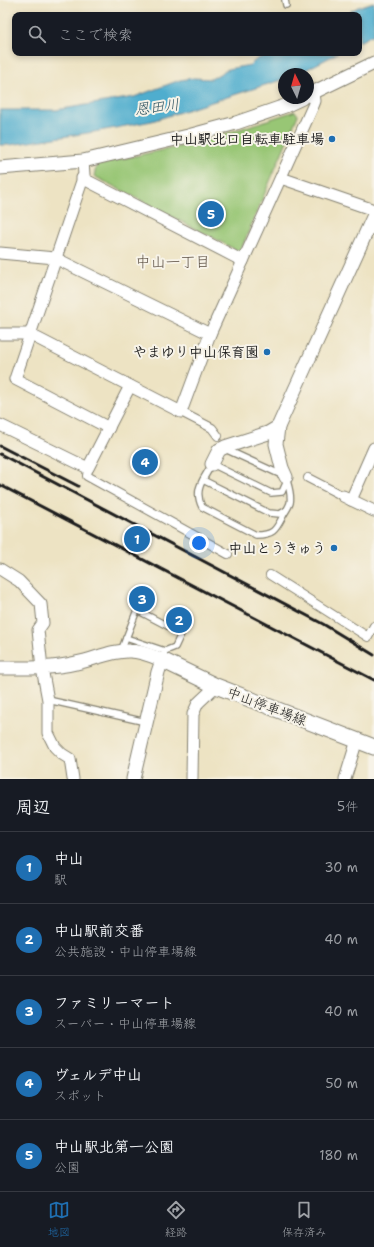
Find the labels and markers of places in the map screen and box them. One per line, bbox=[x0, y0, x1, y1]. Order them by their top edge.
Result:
place label: 中山駅北口自転車駐車場 bbox=[170, 130, 324, 148]
marker: 中山駅北口自転車駐車場 bbox=[327, 134, 337, 144]
pin: 5 bbox=[198, 199, 224, 229]
place label: やまゆり中山保育園 bbox=[133, 343, 259, 361]
marker: やまゆり中山保育園 bbox=[262, 347, 272, 357]
pin: 4 bbox=[132, 447, 158, 477]
pin: 1 bbox=[124, 524, 150, 554]
place label: 中山とうきゅう bbox=[229, 539, 326, 557]
marker: 中山とうきゅう bbox=[329, 543, 339, 553]
pin: 3 bbox=[129, 584, 155, 614]
pin: 2 bbox=[166, 605, 192, 635]

